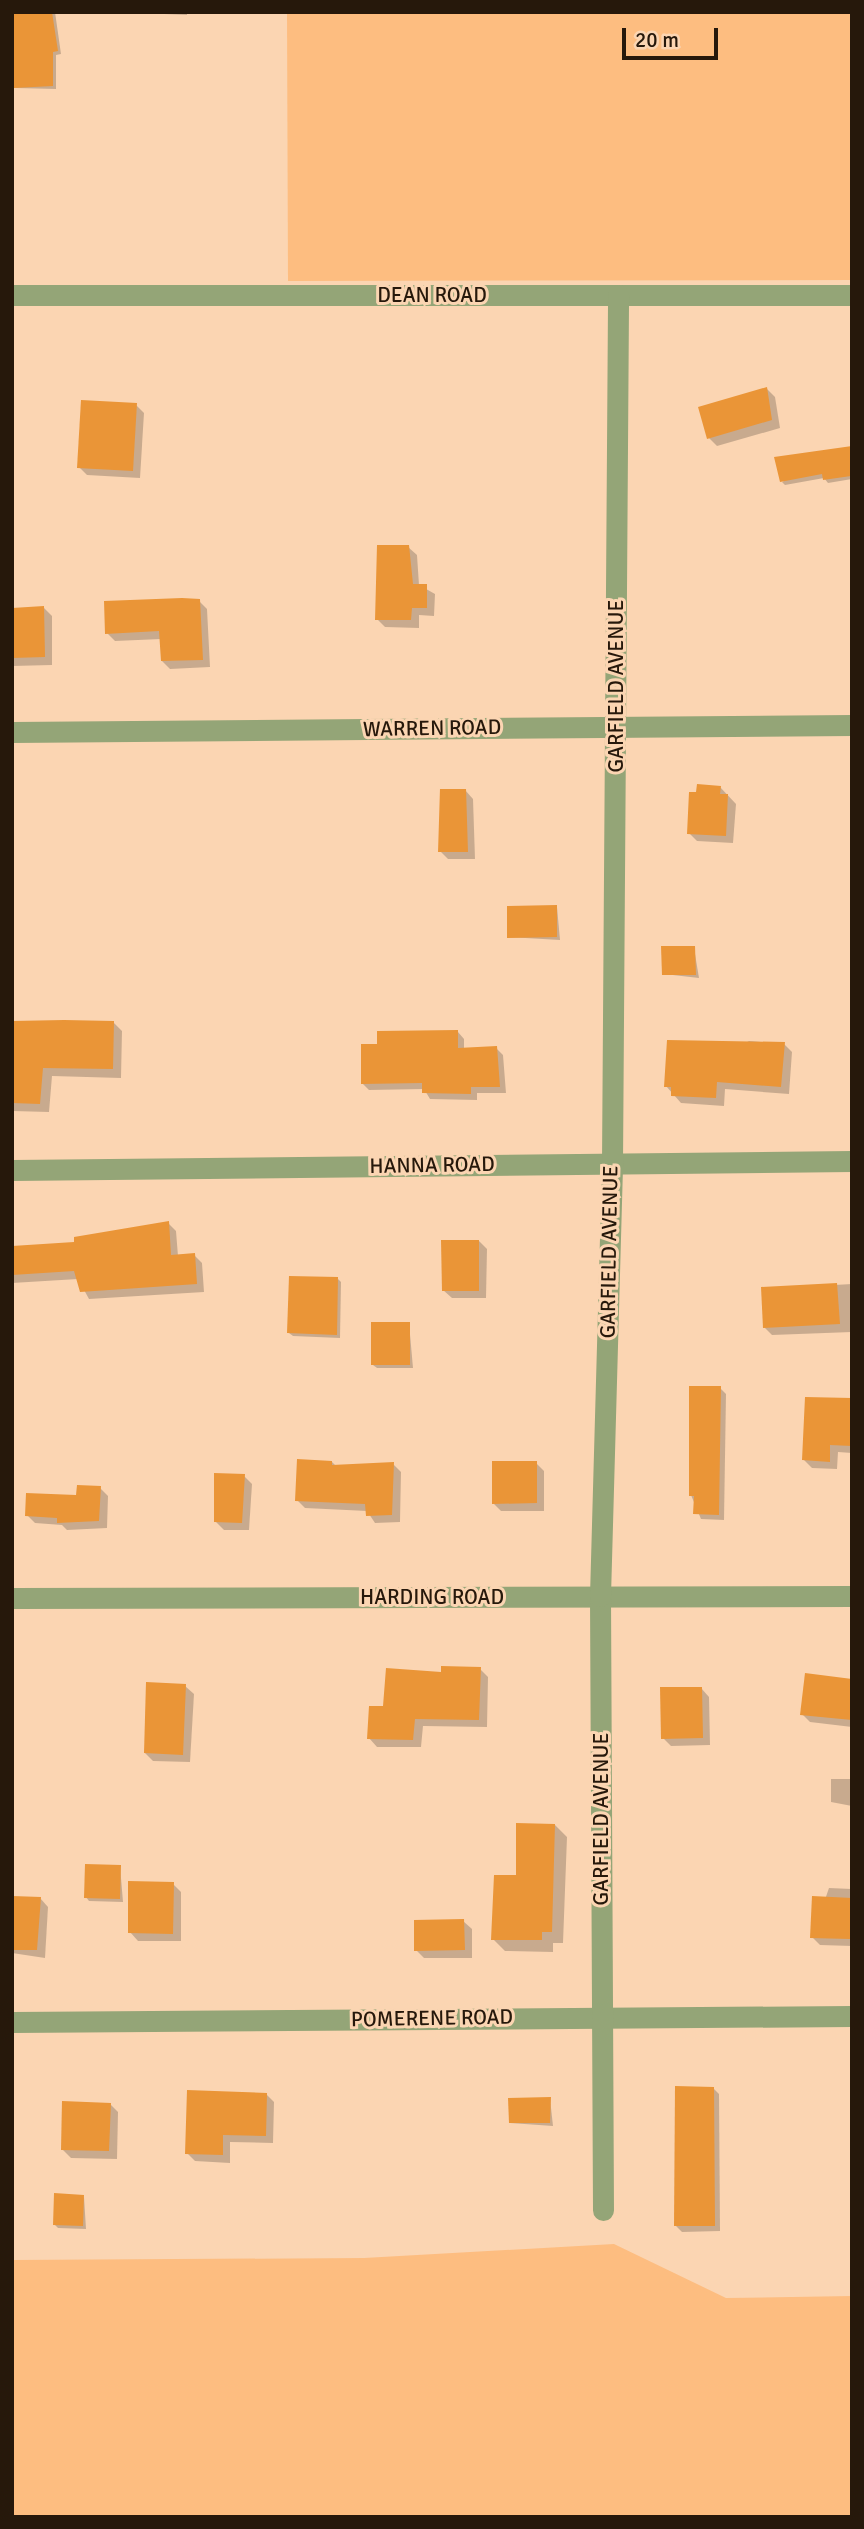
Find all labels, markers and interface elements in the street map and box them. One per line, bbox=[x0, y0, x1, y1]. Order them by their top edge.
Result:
scale bar bbox=[626, 14, 722, 58]
text: 20 m bbox=[635, 27, 679, 53]
street label: DEAN ROAD bbox=[377, 282, 487, 308]
street label: GARFIELD AVENUE bbox=[603, 600, 629, 772]
street label: WARREN ROAD bbox=[363, 714, 501, 742]
street label: HANNA ROAD bbox=[369, 1151, 495, 1179]
street label: GARFIELD AVENUE bbox=[595, 1165, 623, 1339]
street label: HARDING ROAD bbox=[360, 1584, 504, 1610]
street label: GARFIELD AVENUE bbox=[588, 1733, 614, 1905]
street label: POMERENE ROAD bbox=[351, 2004, 513, 2032]

